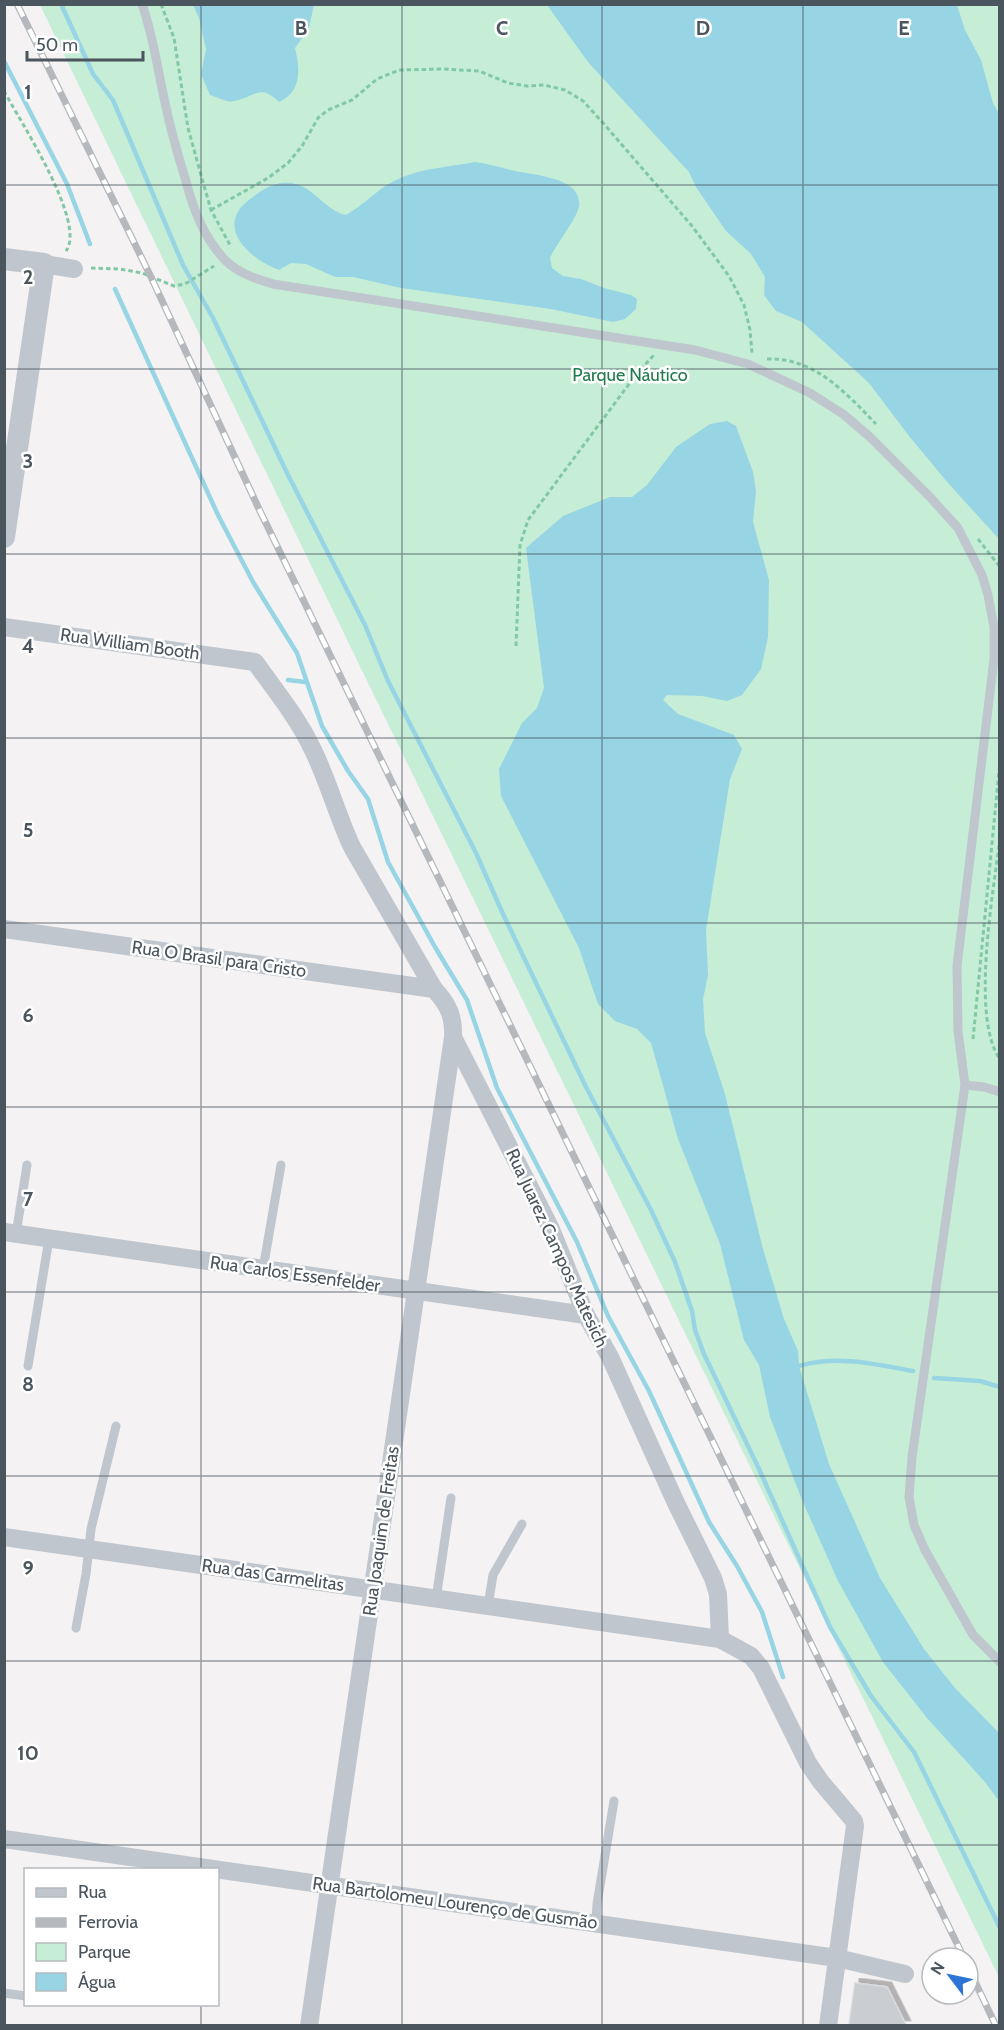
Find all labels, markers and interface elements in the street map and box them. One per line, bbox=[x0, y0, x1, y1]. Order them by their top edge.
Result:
text: B bbox=[295, 16, 307, 40]
text: C bbox=[496, 16, 508, 40]
text: D bbox=[696, 16, 710, 40]
text: E bbox=[898, 16, 910, 40]
scale bar bbox=[27, 24, 142, 62]
text: 50 m bbox=[36, 34, 78, 56]
text: 1 bbox=[24, 80, 32, 104]
text: 2 bbox=[23, 265, 33, 289]
park label: Parque Náutico bbox=[572, 364, 688, 386]
text: 3 bbox=[23, 449, 33, 473]
street label: Rua William Booth bbox=[59, 623, 201, 665]
text: 4 bbox=[22, 634, 34, 658]
text: 5 bbox=[23, 818, 33, 842]
street label: Rua O Brasil para Cristo bbox=[130, 936, 308, 982]
text: 6 bbox=[22, 1003, 34, 1027]
street label: Rua Juarez Campos Matesich bbox=[501, 1145, 613, 1351]
text: 7 bbox=[23, 1187, 34, 1211]
street label: Rua Carlos Essenfelder bbox=[208, 1251, 382, 1297]
text: 8 bbox=[22, 1372, 34, 1396]
street label: Rua Joaquim de Freitas bbox=[358, 1445, 404, 1617]
street label: Rua das Carmelitas bbox=[200, 1554, 346, 1596]
text: 9 bbox=[22, 1556, 34, 1580]
text: 10 bbox=[17, 1741, 39, 1765]
legend bbox=[24, 1868, 219, 2006]
street label: Rua Bartolomeu Lourenço de Gusmão bbox=[311, 1872, 599, 1934]
text: Rua bbox=[78, 1881, 107, 1903]
text: Ferrovia bbox=[78, 1911, 138, 1933]
text: Parque bbox=[78, 1941, 131, 1963]
north arrow bbox=[920, 1946, 980, 2006]
text: N bbox=[927, 1958, 949, 1978]
text: Água bbox=[78, 1971, 116, 1993]

